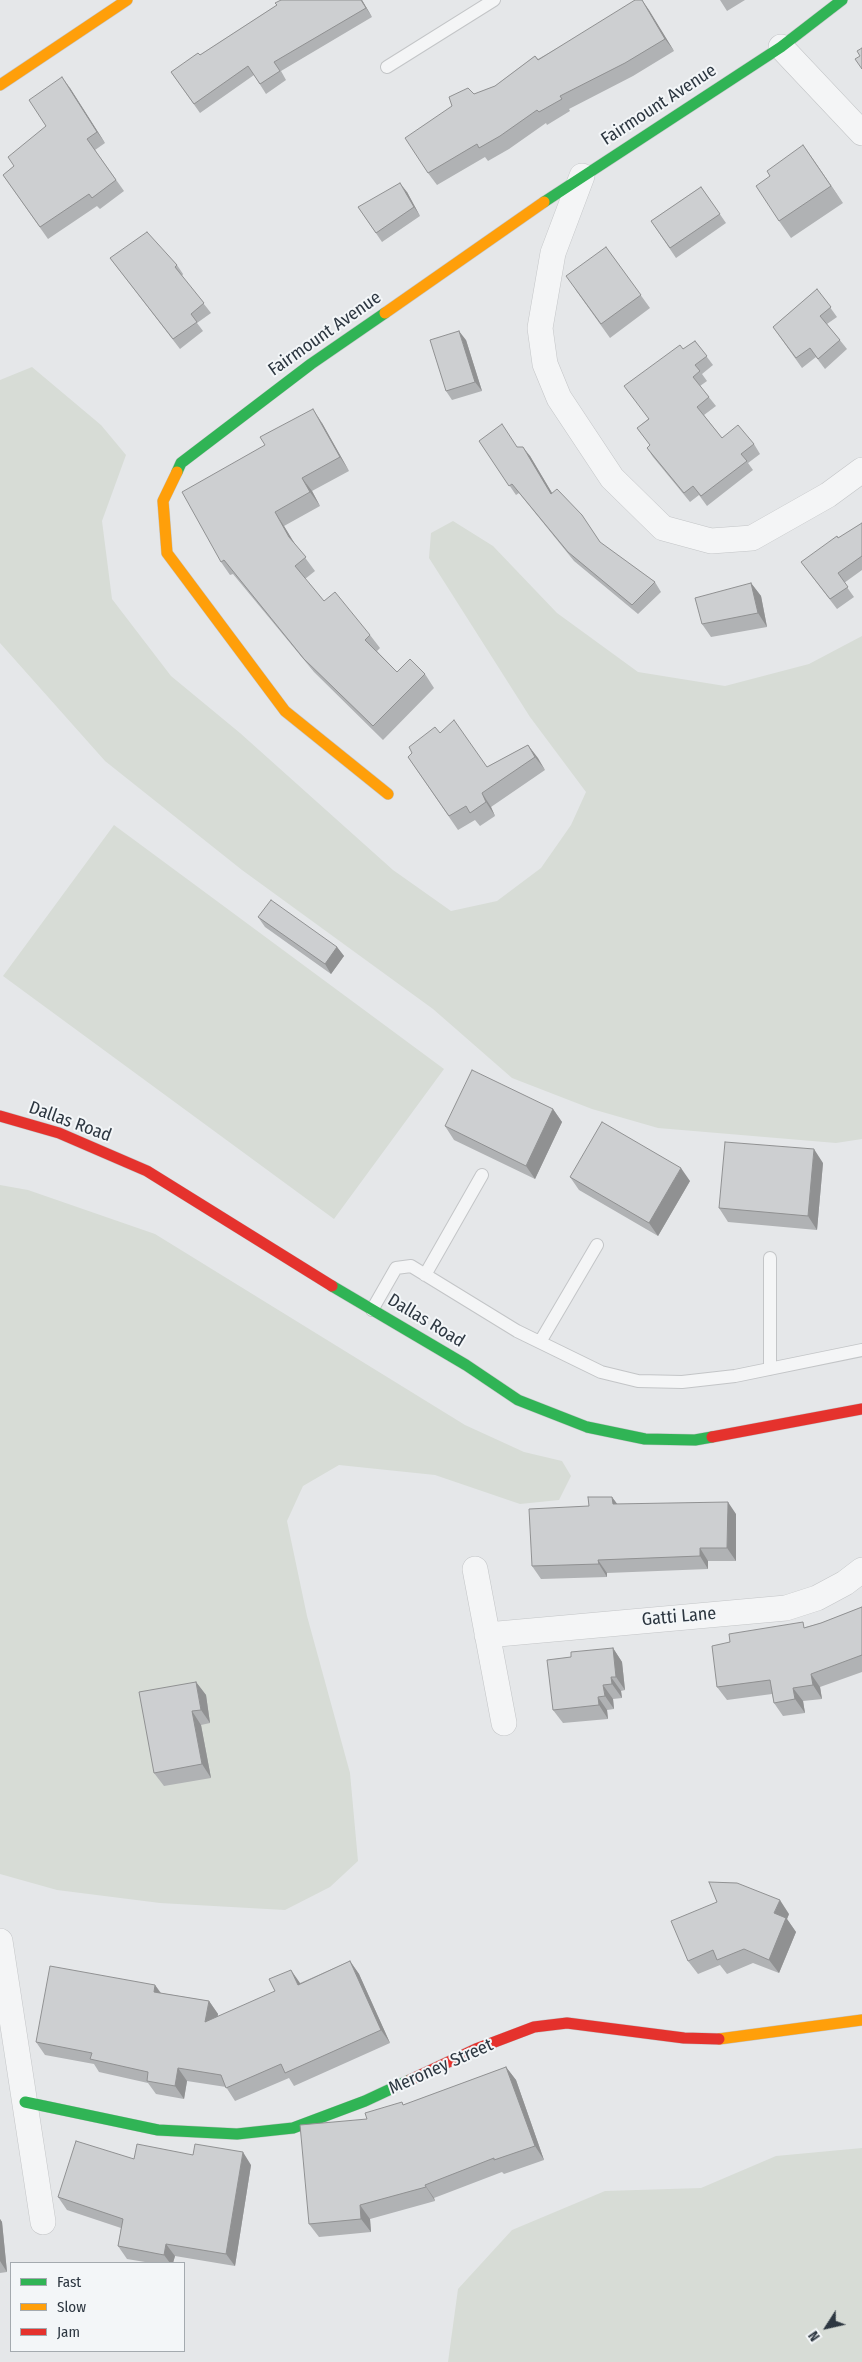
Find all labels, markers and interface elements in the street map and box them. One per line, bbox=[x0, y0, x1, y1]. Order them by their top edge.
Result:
street label: Fairmount Avenue bbox=[597, 60, 721, 150]
street label: Fairmount Avenue bbox=[264, 287, 386, 381]
street label: Dallas Road bbox=[26, 1097, 114, 1147]
street label: Dallas Road bbox=[383, 1290, 469, 1352]
street label: Gatti Lane bbox=[641, 1603, 717, 1631]
street label: Meroney Street bbox=[386, 2034, 496, 2100]
legend bbox=[10, 2262, 185, 2352]
text: Fast bbox=[57, 2273, 81, 2291]
text: Slow bbox=[57, 2298, 86, 2316]
north arrow bbox=[802, 2302, 852, 2352]
text: Jam bbox=[57, 2323, 80, 2341]
text: N bbox=[805, 2328, 824, 2344]

